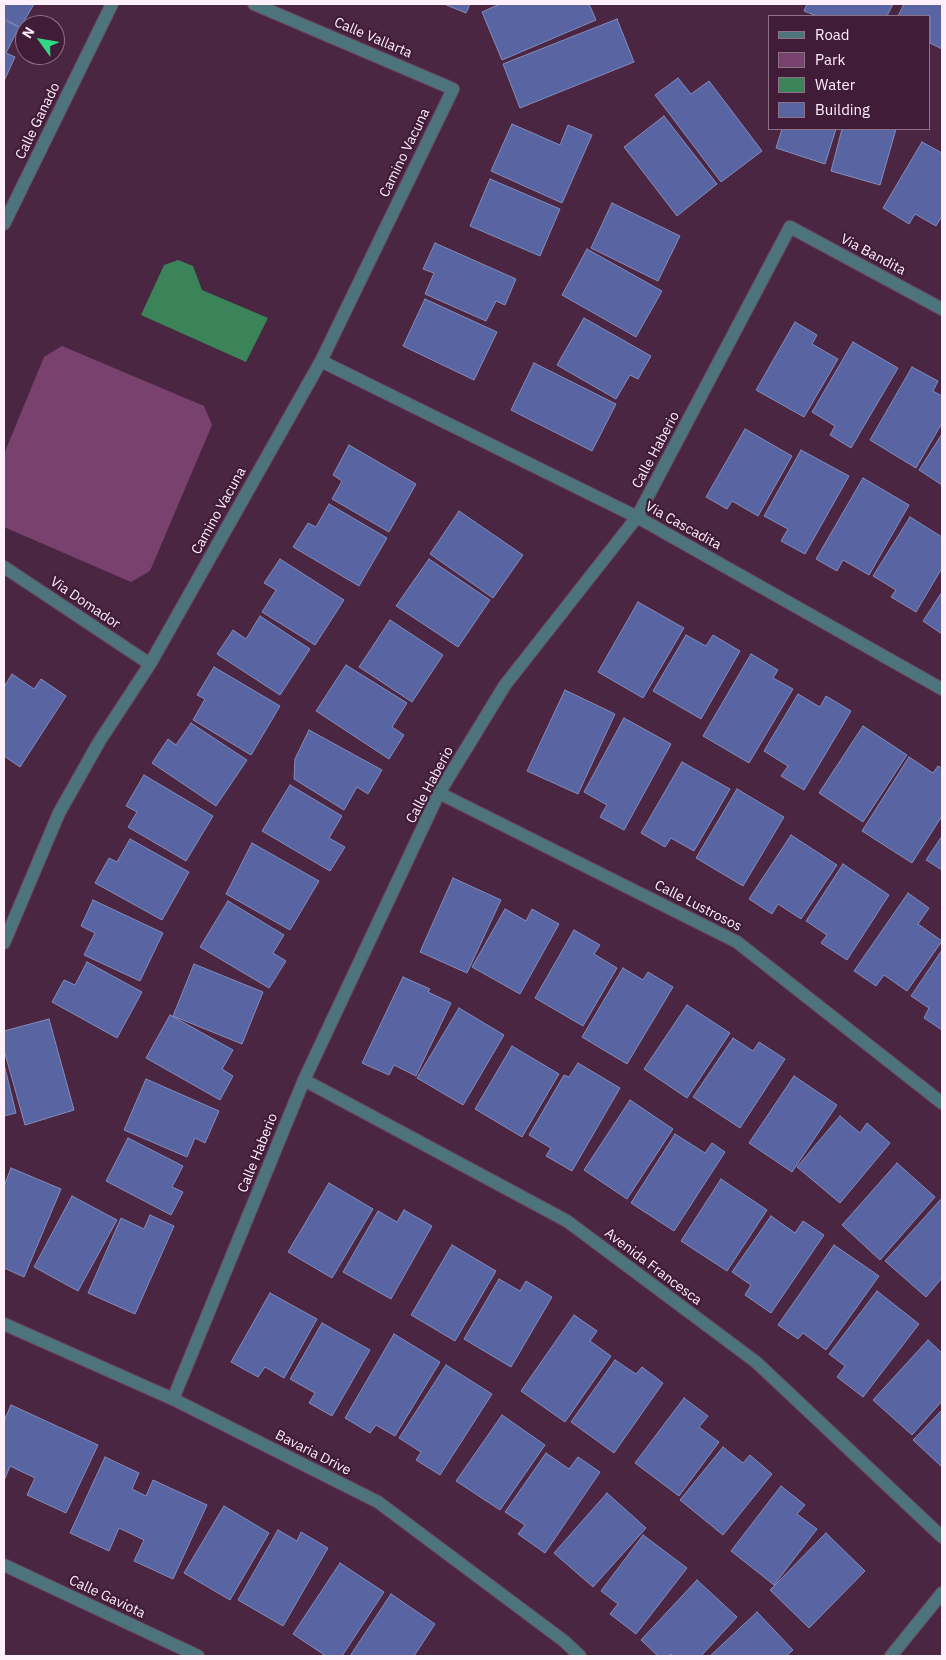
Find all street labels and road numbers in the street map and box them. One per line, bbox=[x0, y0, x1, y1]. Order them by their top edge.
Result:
street label: Calle Vallarta bbox=[332, 14, 414, 62]
street label: Calle Ganado bbox=[12, 80, 64, 162]
street label: Camino Vacuna bbox=[376, 106, 434, 200]
street label: Via Bandita bbox=[838, 231, 908, 279]
street label: Calle Haberio bbox=[629, 409, 683, 491]
street label: Camino Vacuna bbox=[188, 465, 250, 557]
street label: Via Cascadita bbox=[642, 498, 724, 554]
street label: Via Domador bbox=[47, 573, 123, 633]
street label: Calle Haberio bbox=[403, 744, 457, 826]
street label: Calle Lustrosos bbox=[652, 877, 744, 935]
street label: Calle Haberio bbox=[234, 1111, 282, 1195]
street label: Avenida Francesca bbox=[601, 1225, 705, 1309]
street label: Bavaria Drive bbox=[272, 1427, 354, 1479]
street label: Calle Gaviota bbox=[66, 1572, 148, 1622]

